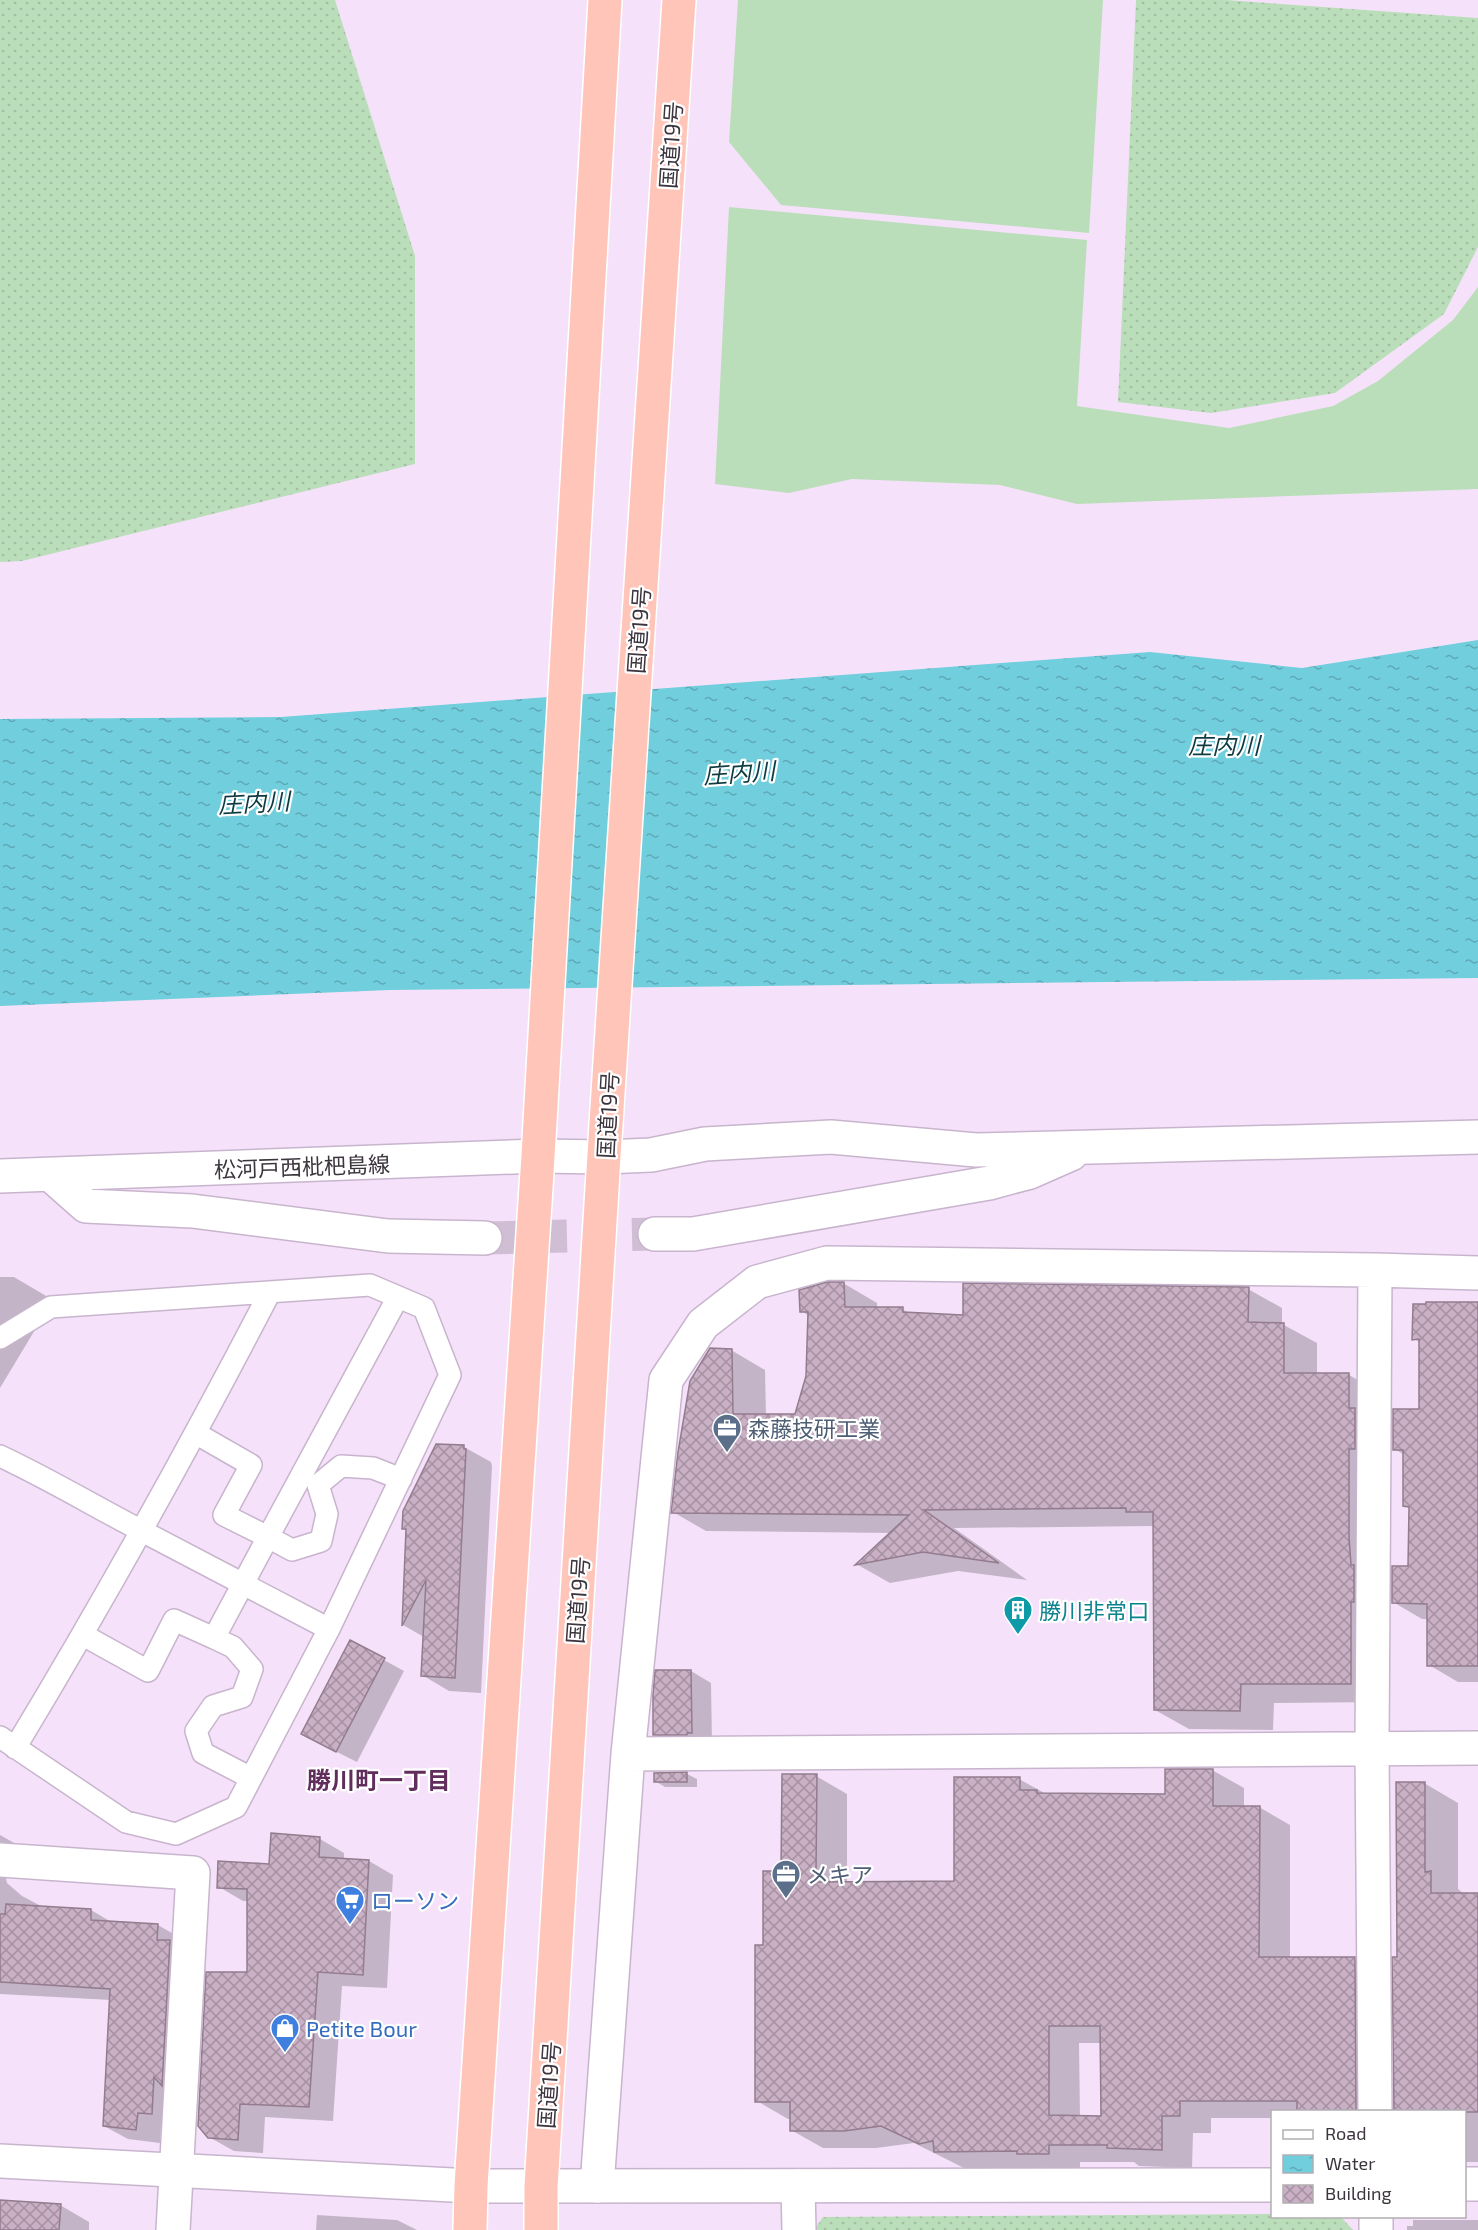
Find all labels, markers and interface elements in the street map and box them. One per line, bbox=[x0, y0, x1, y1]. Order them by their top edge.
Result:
street label: 国道19号 bbox=[654, 101, 686, 189]
street label: 国道19号 bbox=[622, 586, 654, 674]
water label: 庄内川 bbox=[1188, 730, 1263, 759]
water label: 庄内川 bbox=[702, 755, 779, 789]
water label: 庄内川 bbox=[217, 785, 294, 818]
street label: 国道19号 bbox=[592, 1071, 622, 1159]
street label: 松河戸西枇杷島線 bbox=[214, 1150, 390, 1182]
office icon: 森藤技研工業 bbox=[711, 1412, 743, 1454]
place label: 森藤技研工業 bbox=[748, 1415, 880, 1441]
street label: 国道19号 bbox=[561, 1556, 593, 1644]
building icon: 勝川非常口 bbox=[1002, 1594, 1034, 1636]
place label: 勝川非常口 bbox=[1039, 1597, 1149, 1623]
district label: 勝川町一丁目 bbox=[307, 1765, 451, 1794]
office icon: メキア bbox=[770, 1858, 802, 1900]
place label: メキア bbox=[807, 1861, 873, 1887]
supermarket icon: ローソン bbox=[334, 1884, 366, 1926]
place label: ローソン bbox=[371, 1887, 459, 1913]
shop icon: Petite Bour bbox=[269, 2012, 301, 2054]
place label: Petite Bour bbox=[306, 2015, 417, 2041]
street label: 国道19号 bbox=[532, 2041, 564, 2129]
legend bbox=[1271, 2110, 1466, 2218]
text: Road bbox=[1325, 2122, 1366, 2144]
text: Water bbox=[1325, 2152, 1375, 2174]
text: Building bbox=[1325, 2182, 1392, 2204]

